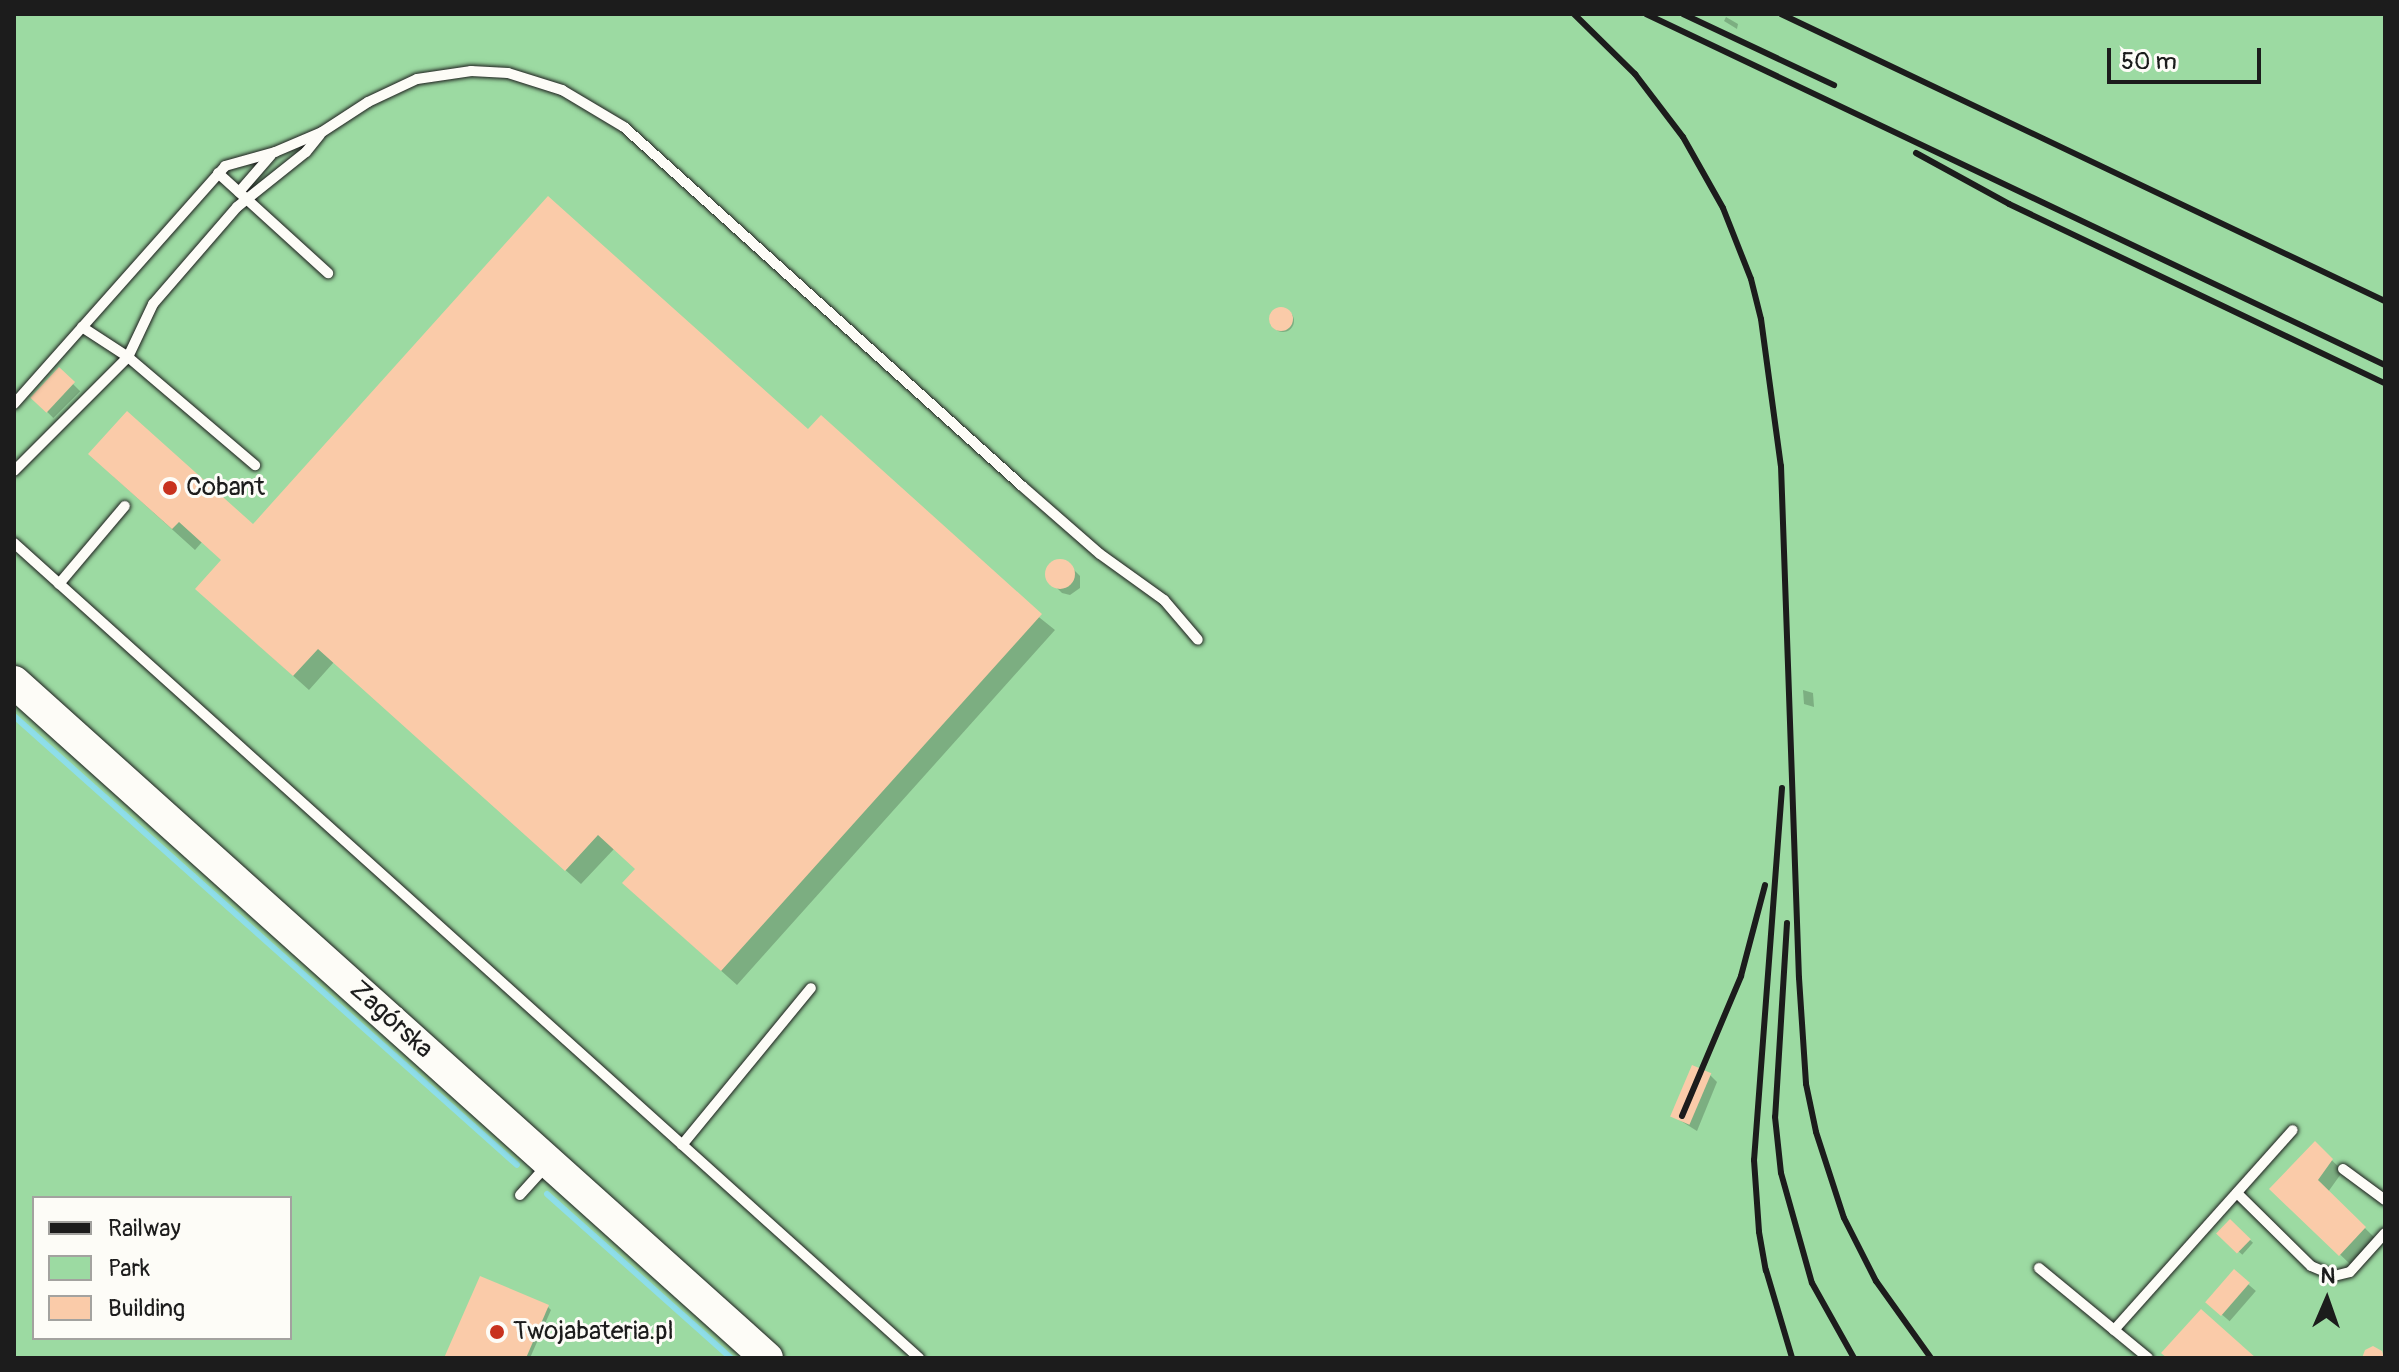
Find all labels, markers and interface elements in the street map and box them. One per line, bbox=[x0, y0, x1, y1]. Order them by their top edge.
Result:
scale bar bbox=[2111, 32, 2265, 82]
text: 50 m bbox=[2121, 47, 2177, 76]
place label: Cobant bbox=[186, 472, 265, 504]
marker: Cobant bbox=[161, 479, 179, 497]
street label: Zagórska bbox=[343, 975, 439, 1065]
legend bbox=[32, 1196, 292, 1340]
text: Railway bbox=[108, 1214, 181, 1243]
text: Park bbox=[108, 1254, 150, 1283]
north arrow bbox=[2287, 1260, 2367, 1340]
text: N bbox=[2320, 1262, 2336, 1290]
text: Building bbox=[108, 1294, 185, 1323]
place label: Twojabateria.pl bbox=[513, 1316, 674, 1348]
marker: Twojabateria.pl bbox=[488, 1323, 506, 1341]

